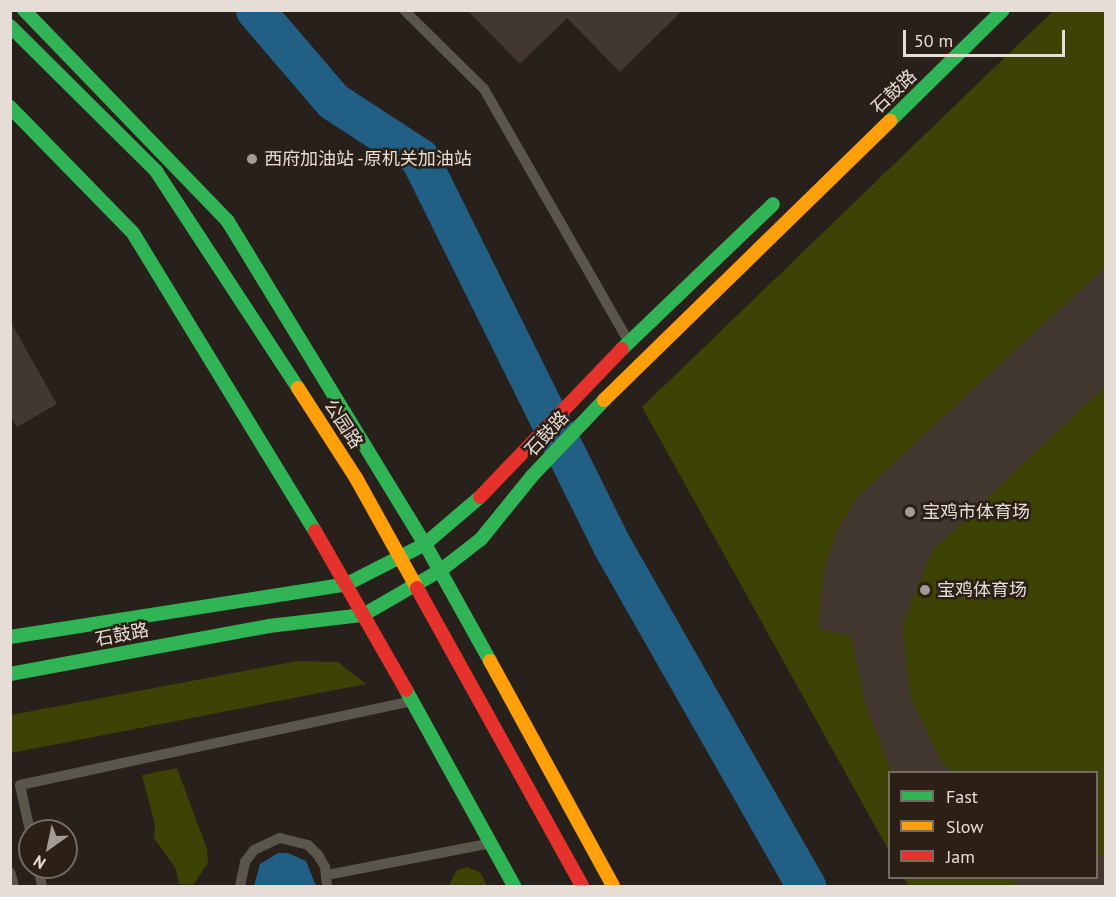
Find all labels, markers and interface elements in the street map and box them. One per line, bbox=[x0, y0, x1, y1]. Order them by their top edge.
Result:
scale bar bbox=[906, 18, 1068, 56]
text: 50 m bbox=[914, 29, 953, 52]
street label: 石鼓路 bbox=[867, 65, 921, 119]
place label: 西府加油站 -原机关加油站 bbox=[264, 148, 473, 170]
marker: 西府加油站 -原机关加油站 bbox=[245, 152, 259, 166]
street label: 公园路 bbox=[319, 395, 367, 453]
street label: 石鼓路 bbox=[521, 407, 573, 461]
place label: 宝鸡市体育场 bbox=[922, 501, 1030, 523]
marker: 宝鸡市体育场 bbox=[903, 505, 917, 519]
place label: 宝鸡体育场 bbox=[937, 579, 1027, 601]
marker: 宝鸡体育场 bbox=[918, 583, 932, 597]
street label: 石鼓路 bbox=[93, 619, 151, 651]
legend bbox=[888, 771, 1098, 879]
text: Fast bbox=[946, 785, 978, 808]
text: Slow bbox=[946, 815, 984, 838]
north arrow bbox=[18, 819, 78, 879]
text: Jam bbox=[946, 845, 975, 868]
text: N bbox=[29, 851, 49, 874]

